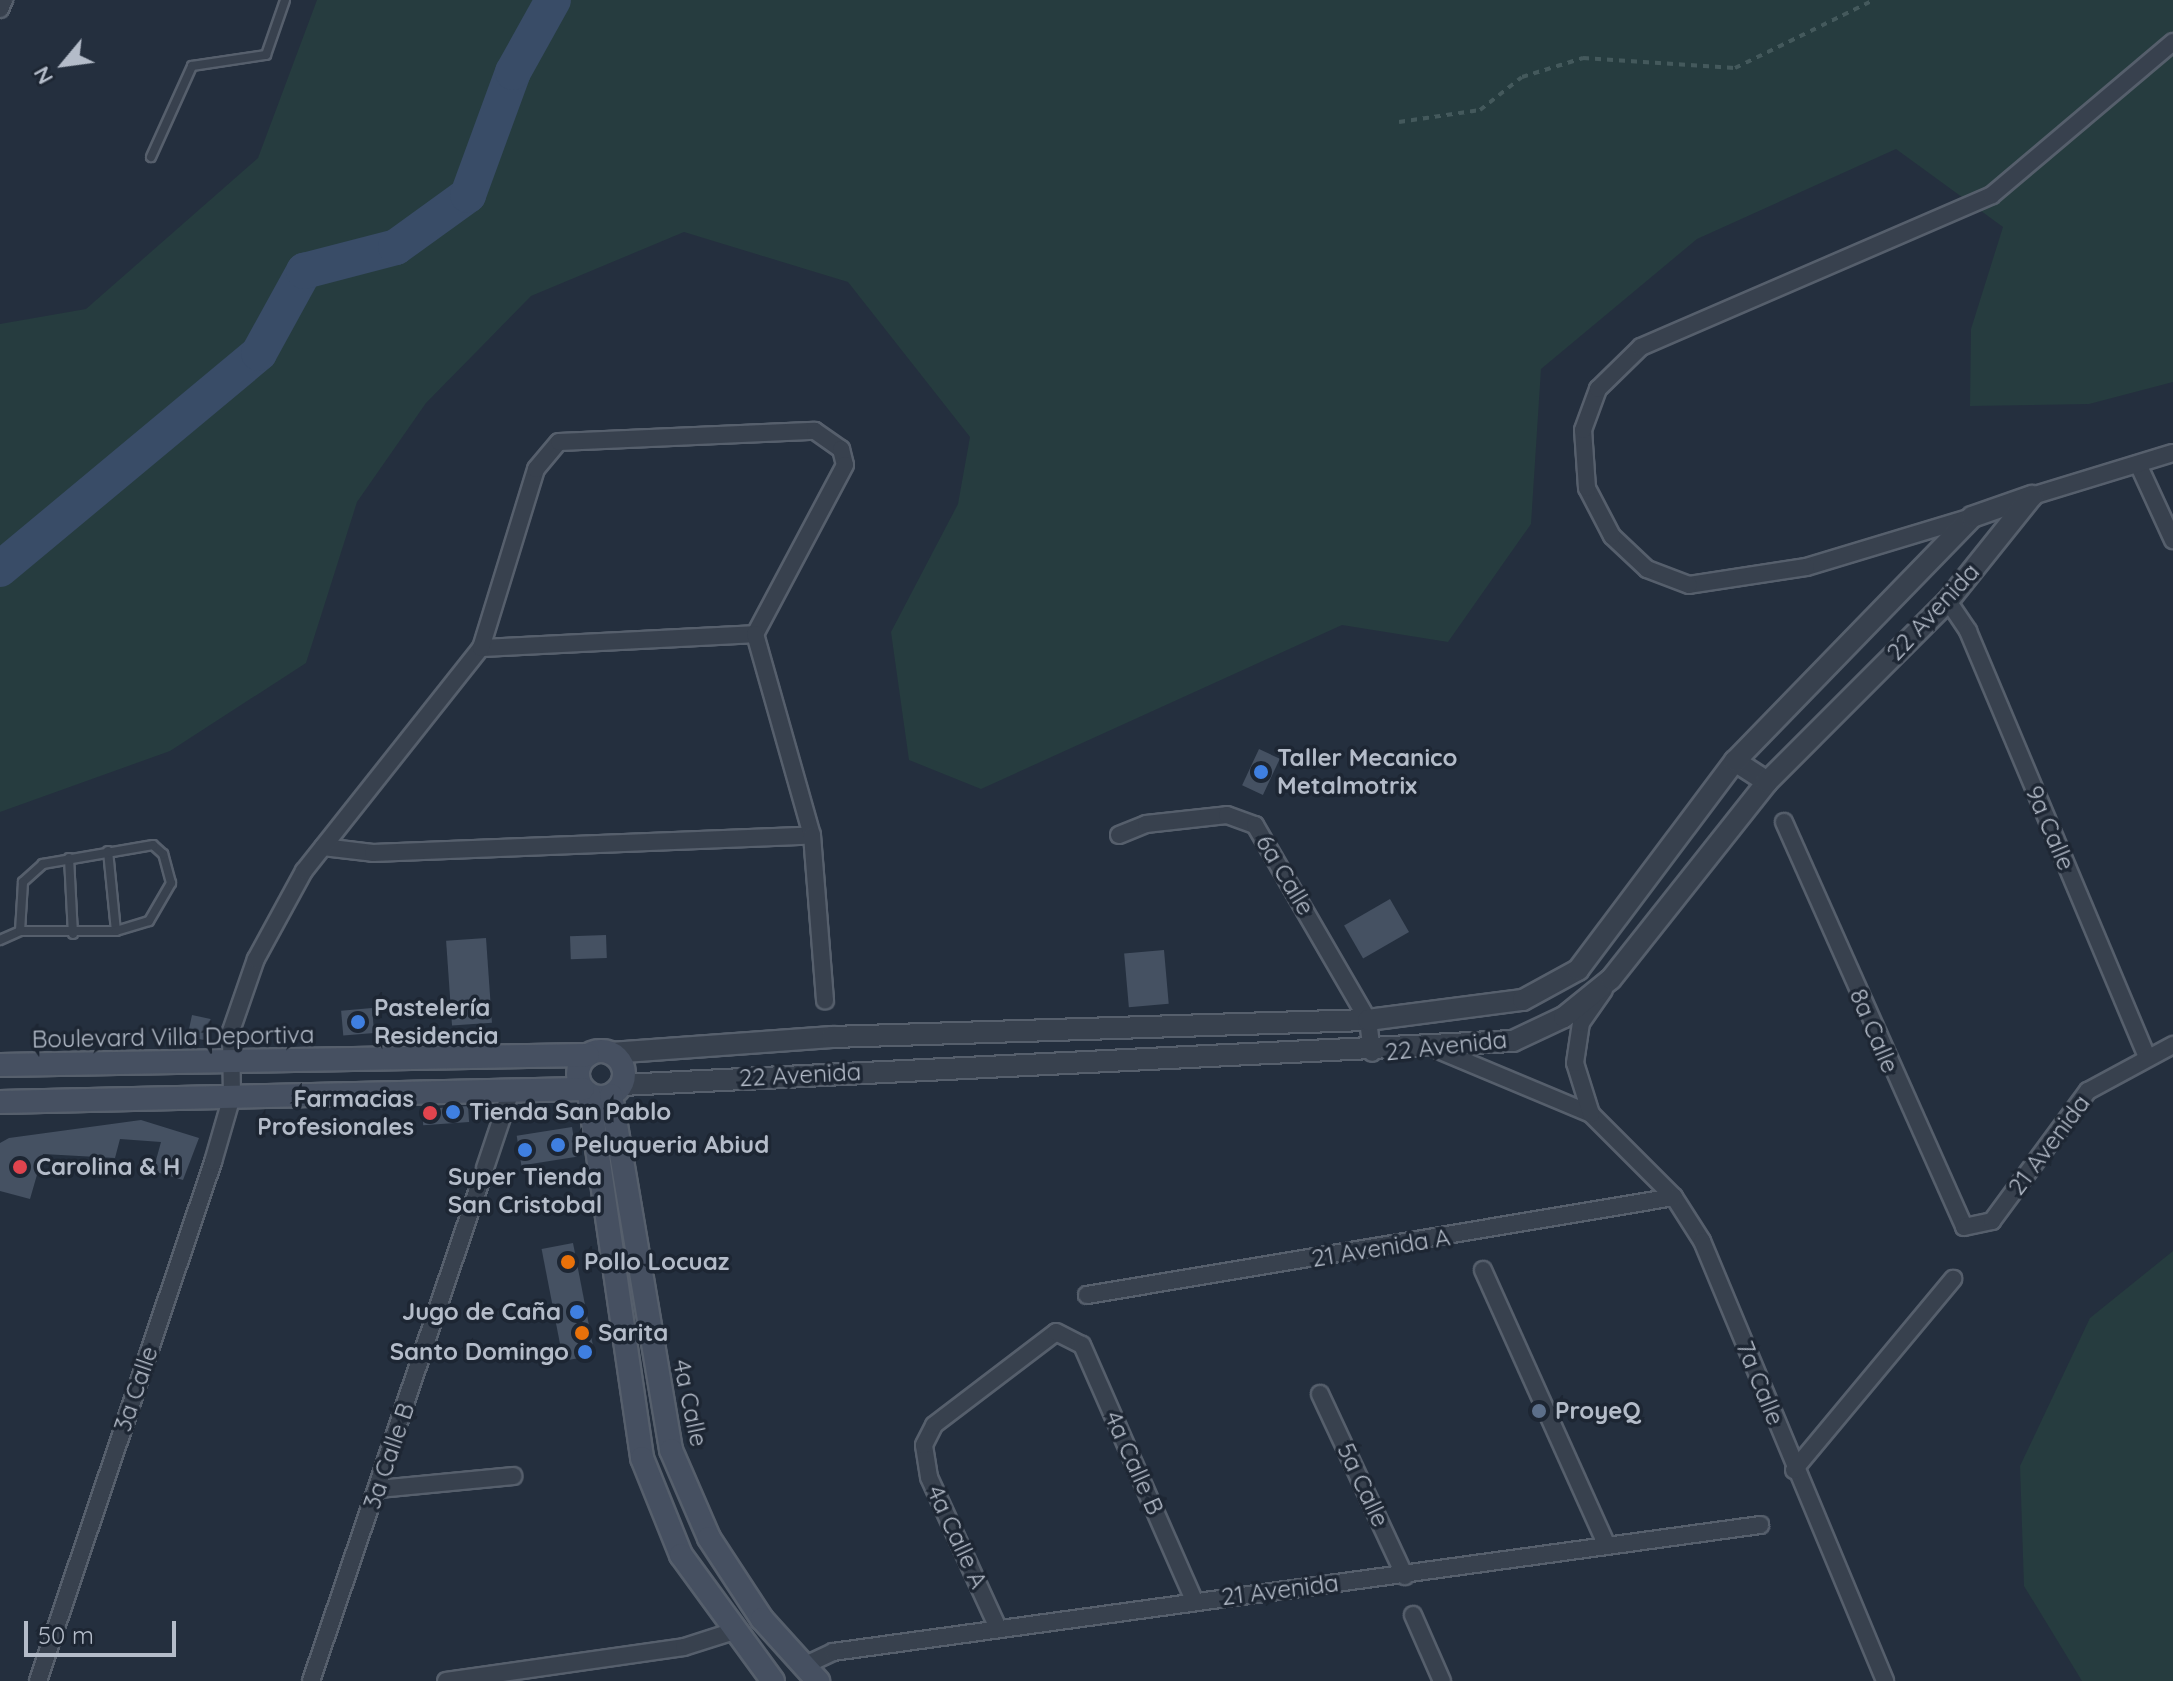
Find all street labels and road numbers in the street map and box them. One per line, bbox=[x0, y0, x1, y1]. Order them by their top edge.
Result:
street label: 22 Avenida bbox=[1881, 557, 1985, 667]
street label: 9a Calle bbox=[2019, 781, 2081, 875]
street label: 6a Calle bbox=[1250, 830, 1320, 920]
street label: 8a Calle bbox=[1843, 985, 1905, 1077]
street label: Boulevard Villa Deportiva bbox=[32, 1020, 314, 1054]
street label: 22 Avenida bbox=[1384, 1025, 1508, 1067]
street label: 22 Avenida bbox=[738, 1057, 862, 1093]
street label: 21 Avenida bbox=[2002, 1089, 2096, 1201]
street label: 21 Avenida A bbox=[1310, 1223, 1452, 1273]
street label: 7a Calle bbox=[1730, 1337, 1790, 1429]
street label: 3a Calle bbox=[108, 1343, 164, 1435]
street label: 4a Calle bbox=[667, 1357, 713, 1449]
street label: 3a Calle B bbox=[357, 1399, 421, 1513]
street label: 4a Calle B bbox=[1098, 1407, 1170, 1519]
street label: 5a Calle bbox=[1331, 1439, 1395, 1531]
street label: 4a Calle A bbox=[921, 1481, 993, 1593]
street label: 21 Avenida bbox=[1220, 1569, 1340, 1611]

